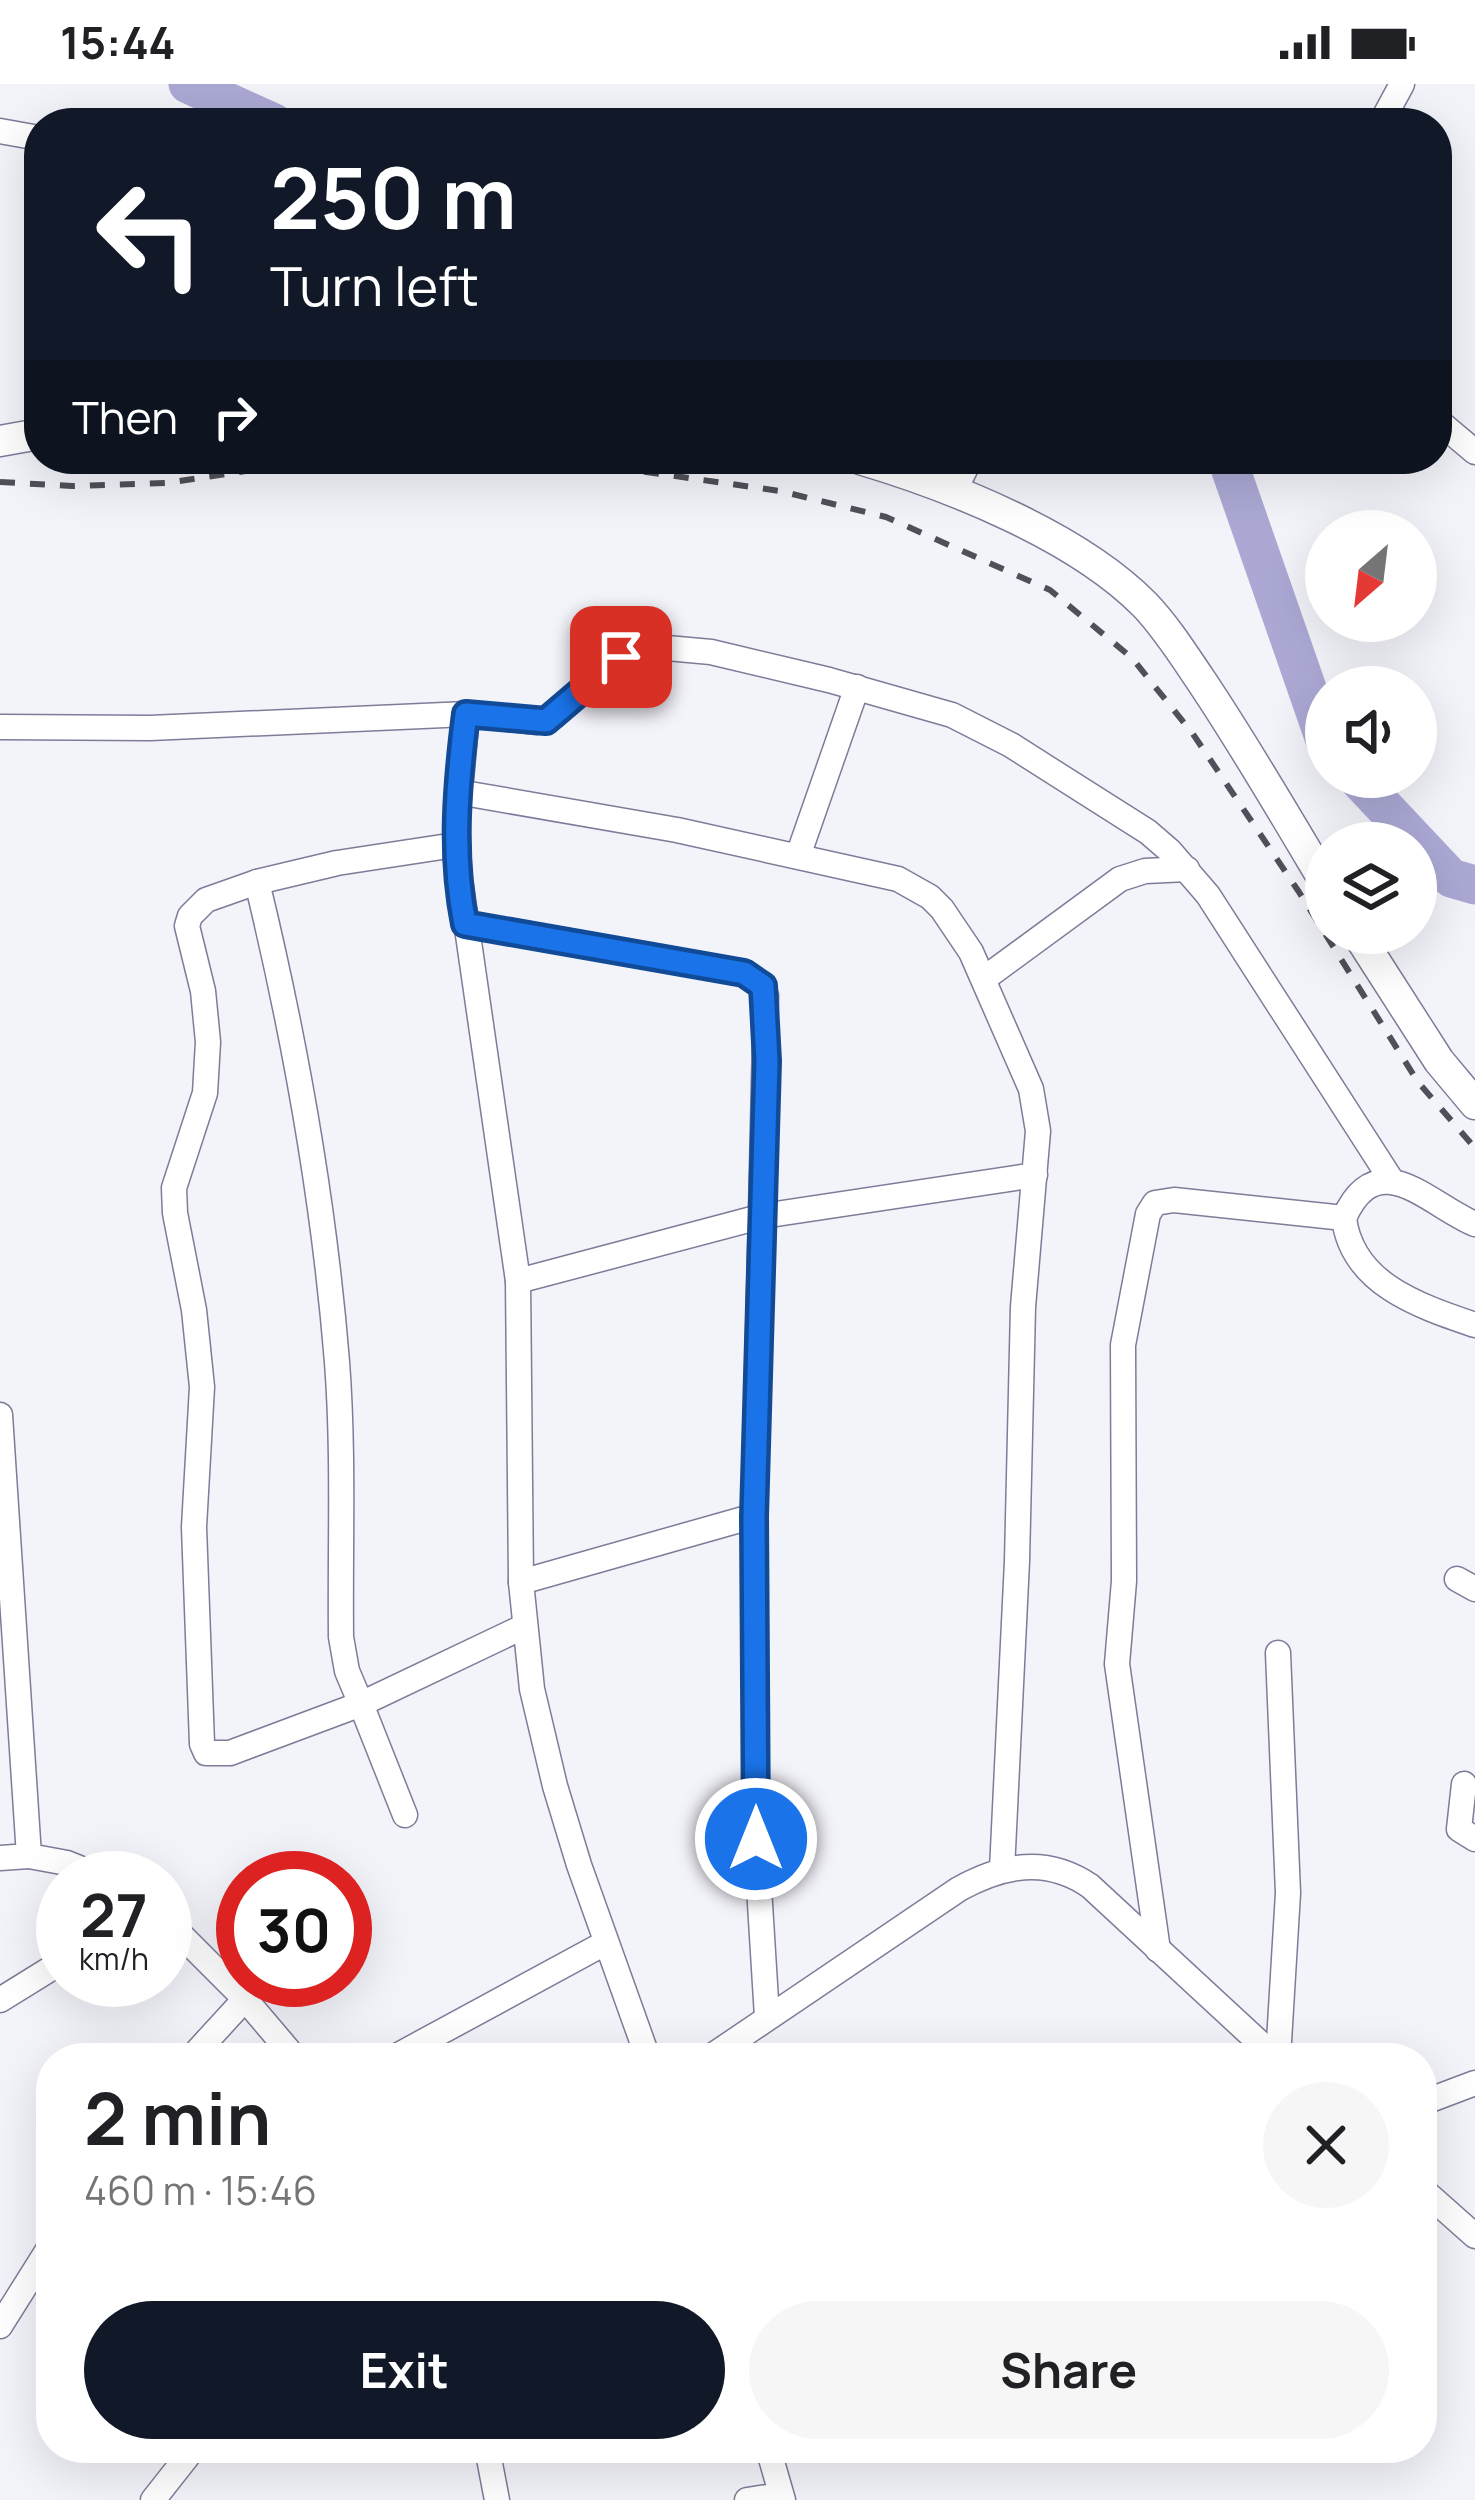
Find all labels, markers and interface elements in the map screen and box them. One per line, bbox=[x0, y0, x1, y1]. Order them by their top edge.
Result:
text: 15:44 bbox=[60, 11, 176, 73]
text: 250 m bbox=[270, 139, 517, 254]
icon: left bbox=[72, 156, 228, 312]
text: Turn left bbox=[270, 248, 479, 322]
icon: right bbox=[202, 384, 268, 450]
text: Then bbox=[72, 386, 178, 448]
north arrow bbox=[1305, 510, 1437, 642]
map controls bbox=[1305, 510, 1437, 954]
pin bbox=[570, 606, 672, 708]
icon: arrive bbox=[588, 624, 654, 690]
button: sound bbox=[1305, 666, 1437, 798]
button: layers bbox=[1305, 822, 1437, 954]
position arrow bbox=[693, 1776, 819, 1902]
speed limit sign: 30 bbox=[216, 1851, 372, 2007]
text: 27 bbox=[80, 1873, 148, 1955]
text: km/h bbox=[79, 1938, 149, 1979]
text: 2 min bbox=[84, 2068, 271, 2167]
button: close bbox=[1263, 2082, 1389, 2208]
text: 460 m · 15:46 bbox=[84, 2163, 317, 2217]
button: Exit bbox=[84, 2301, 725, 2439]
button: Share bbox=[749, 2301, 1389, 2439]

